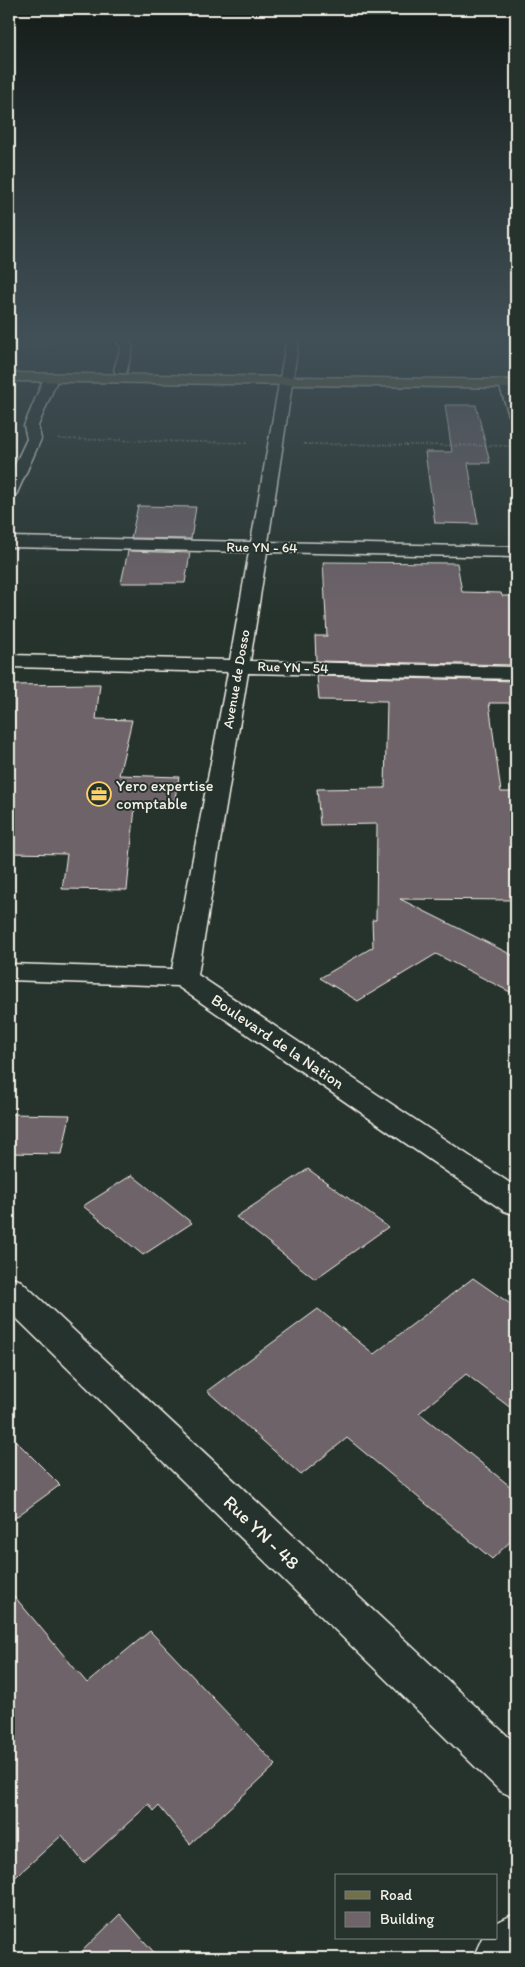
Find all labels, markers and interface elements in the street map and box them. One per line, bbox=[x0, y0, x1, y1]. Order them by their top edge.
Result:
street label: Rue YN - 64 bbox=[226, 538, 298, 557]
street label: Avenue de Dosso bbox=[219, 628, 254, 730]
street label: Rue YN - 54 bbox=[257, 658, 329, 677]
place label: Yero expertise comptable bbox=[116, 776, 214, 813]
office icon: Yero expertise comptable bbox=[86, 781, 112, 807]
street label: Boulevard de la Nation bbox=[208, 990, 348, 1093]
street label: Rue YN - 48 bbox=[219, 1490, 305, 1574]
legend bbox=[335, 1874, 498, 1940]
text: Road bbox=[380, 1886, 413, 1904]
text: Building bbox=[380, 1910, 434, 1928]

